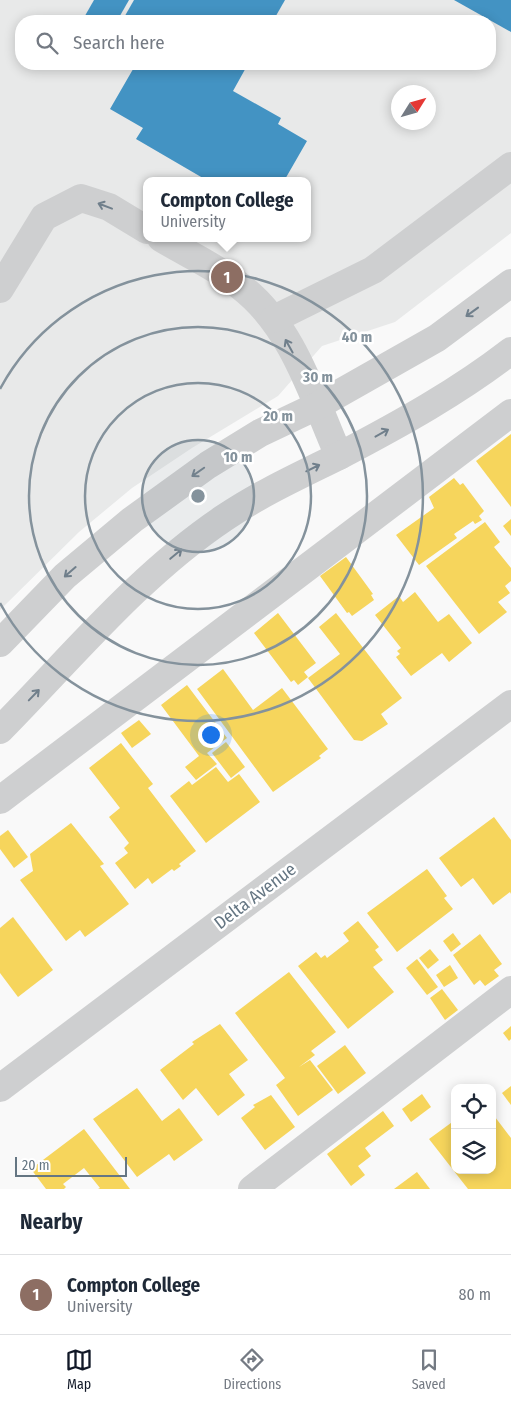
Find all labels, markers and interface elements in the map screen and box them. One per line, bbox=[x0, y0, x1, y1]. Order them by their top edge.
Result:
search box bbox=[15, 15, 496, 70]
icon: search bbox=[33, 29, 61, 57]
text: Search here bbox=[73, 31, 165, 54]
north arrow bbox=[391, 85, 436, 130]
popup bbox=[143, 177, 311, 242]
text: Compton College bbox=[160, 189, 294, 212]
one-way arrow bbox=[97, 201, 113, 210]
text: University bbox=[160, 212, 226, 231]
pin: 1 bbox=[211, 258, 243, 296]
one-way arrow bbox=[465, 307, 479, 317]
text: 40 m bbox=[342, 328, 372, 346]
one-way arrow bbox=[284, 338, 294, 353]
text: 30 m bbox=[302, 368, 333, 386]
text: 20 m bbox=[262, 407, 293, 425]
one-way arrow bbox=[374, 428, 389, 437]
text: 10 m bbox=[223, 448, 253, 466]
one-way arrow bbox=[305, 463, 320, 473]
one-way arrow bbox=[191, 467, 205, 477]
centre of rings bbox=[189, 487, 207, 505]
one-way arrow bbox=[169, 549, 182, 560]
one-way arrow bbox=[63, 566, 76, 577]
one-way arrow bbox=[28, 689, 40, 702]
your location bbox=[198, 722, 224, 748]
street label: Delta Avenue bbox=[210, 858, 300, 934]
map controls bbox=[451, 1084, 496, 1174]
button: locate bbox=[451, 1084, 496, 1129]
button: layers bbox=[451, 1129, 496, 1174]
scale bar bbox=[15, 1154, 128, 1177]
text: 20 m bbox=[22, 1157, 50, 1174]
text: Nearby bbox=[20, 1209, 82, 1235]
text: Compton College bbox=[67, 1274, 200, 1297]
text: 1 bbox=[33, 1285, 39, 1304]
text: 80 m bbox=[459, 1285, 491, 1304]
text: University bbox=[67, 1297, 132, 1316]
tab: Map bbox=[65, 1346, 93, 1393]
tab: Directions bbox=[223, 1346, 281, 1393]
tab: Saved bbox=[412, 1346, 446, 1393]

